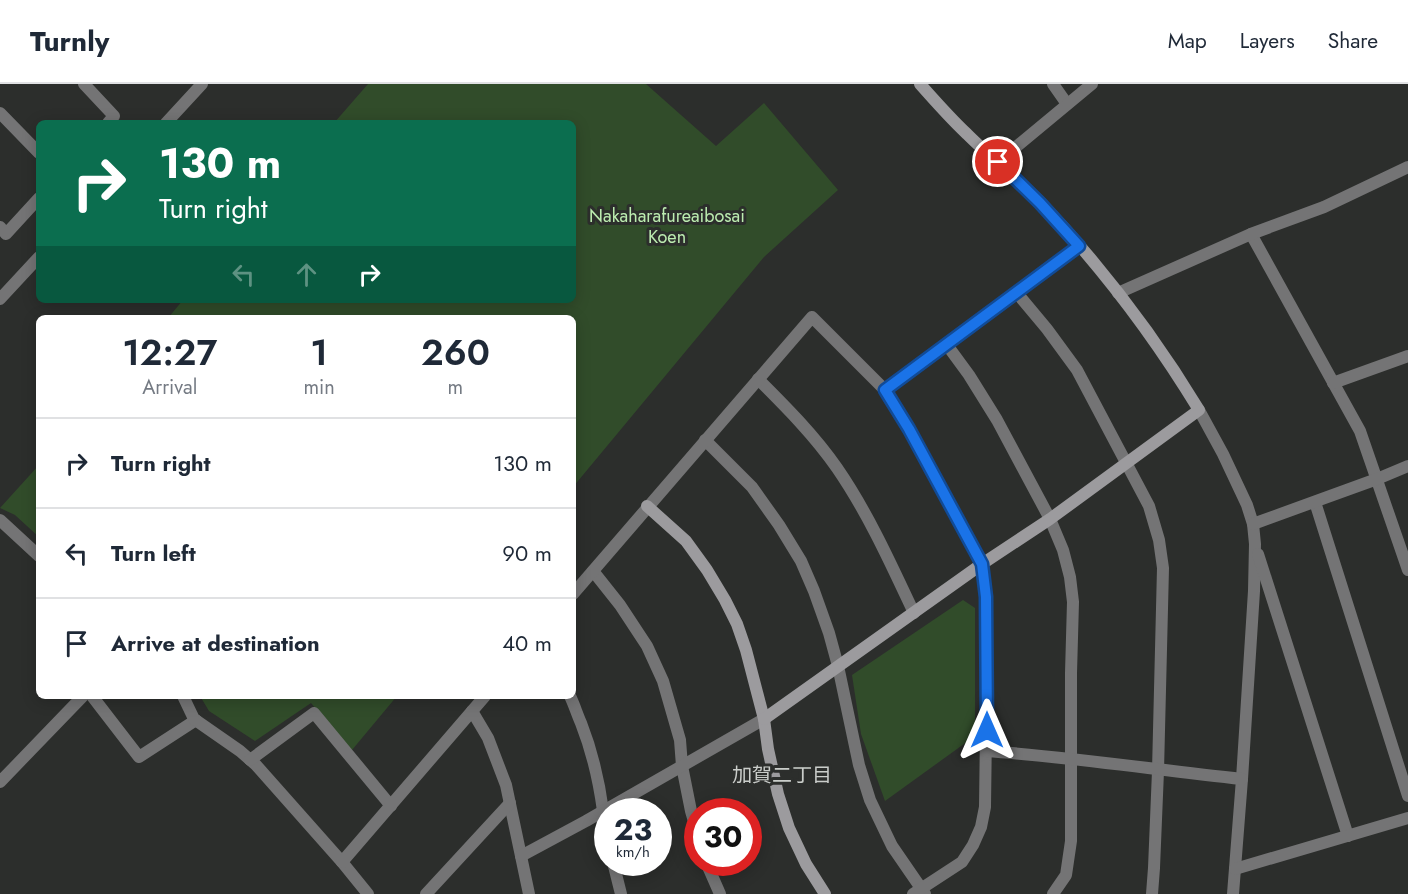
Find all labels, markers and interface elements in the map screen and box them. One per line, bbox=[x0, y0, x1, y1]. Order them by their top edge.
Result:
text: Turnly bbox=[30, 21, 109, 62]
text: Map bbox=[1168, 26, 1207, 56]
text: Layers bbox=[1240, 26, 1295, 56]
text: Share bbox=[1328, 26, 1378, 56]
text: 130 m bbox=[159, 133, 281, 194]
pin bbox=[972, 136, 1023, 187]
icon: right bbox=[60, 144, 138, 222]
icon: arrive bbox=[981, 145, 1014, 178]
text: Turn right bbox=[159, 189, 267, 228]
park label: Nakaharafureaibosai Koen bbox=[589, 203, 745, 250]
icon: left bbox=[227, 258, 260, 291]
icon: ahead bbox=[290, 258, 323, 291]
icon: right bbox=[353, 258, 386, 291]
text: 12:27 bbox=[122, 326, 217, 378]
text: 1 bbox=[310, 326, 328, 378]
text: 260 bbox=[421, 326, 490, 378]
text: Arrival bbox=[142, 373, 197, 402]
text: min bbox=[304, 373, 335, 402]
text: m bbox=[448, 373, 463, 402]
icon: right bbox=[60, 447, 93, 480]
text: Turn right bbox=[111, 447, 211, 479]
text: 130 m bbox=[493, 447, 552, 479]
icon: left bbox=[60, 537, 93, 570]
text: Turn left bbox=[111, 537, 196, 569]
text: 90 m bbox=[502, 537, 552, 569]
icon: arrive bbox=[60, 627, 93, 660]
text: Arrive at destination bbox=[111, 627, 320, 659]
text: 40 m bbox=[502, 627, 552, 659]
position arrow bbox=[955, 698, 1019, 762]
district label: 加賀二丁目 bbox=[732, 761, 832, 790]
speed limit sign: 30 bbox=[684, 798, 762, 876]
text: 23 bbox=[614, 808, 652, 851]
text: km/h bbox=[616, 841, 650, 863]

